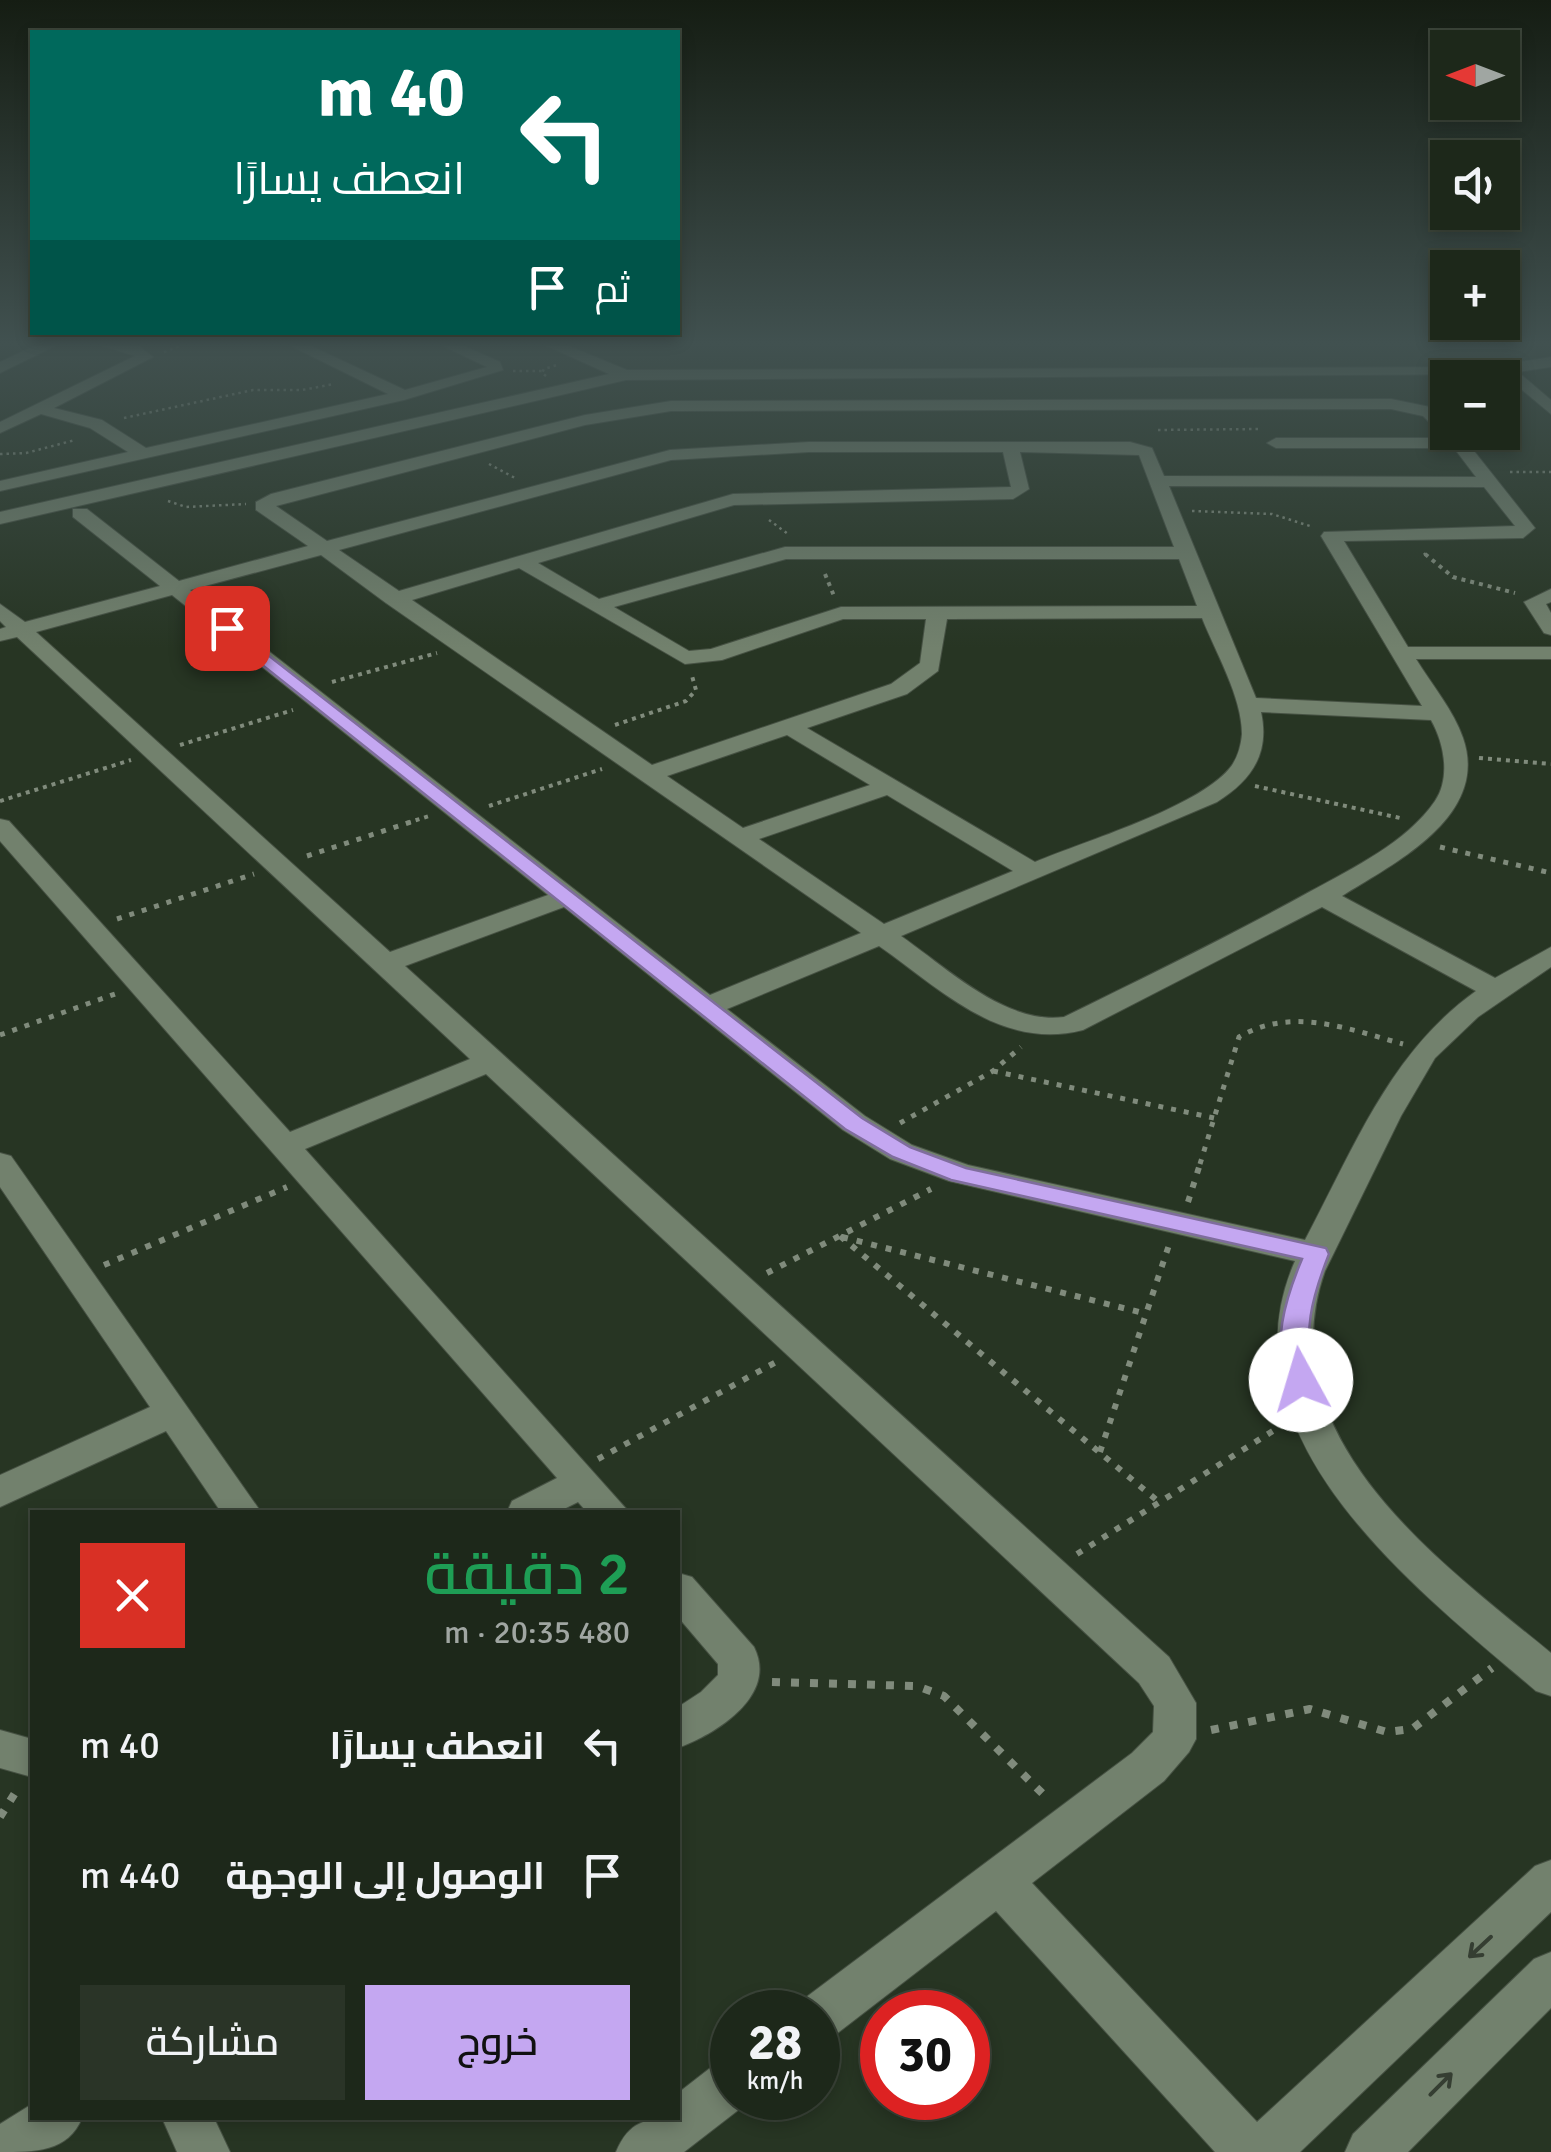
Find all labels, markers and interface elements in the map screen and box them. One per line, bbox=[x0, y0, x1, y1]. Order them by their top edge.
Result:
north arrow bbox=[1430, 30, 1520, 120]
map controls bbox=[1430, 30, 1520, 450]
text: 40 m bbox=[317, 49, 465, 135]
icon: left bbox=[500, 70, 630, 200]
button: sound bbox=[1430, 140, 1520, 230]
text: انعطف يسارًا bbox=[233, 152, 465, 207]
button: + bbox=[1430, 250, 1520, 340]
icon: arrive bbox=[520, 260, 575, 315]
text: ثم bbox=[595, 266, 630, 313]
button: − bbox=[1430, 360, 1520, 450]
pin bbox=[185, 586, 270, 671]
icon: arrive bbox=[200, 601, 255, 656]
position arrow bbox=[1249, 1328, 1353, 1432]
text: 2 دقيقة bbox=[425, 1538, 630, 1612]
button: close bbox=[80, 1543, 185, 1648]
text: 480 m · 20:35 bbox=[444, 1613, 630, 1652]
icon: left bbox=[575, 1718, 630, 1773]
text: 40 m bbox=[80, 1722, 160, 1769]
text: انعطف يسارًا bbox=[329, 1723, 545, 1770]
icon: arrive bbox=[575, 1848, 630, 1903]
text: 440 m bbox=[80, 1852, 180, 1899]
text: الوصول إلى الوجهة bbox=[226, 1853, 545, 1900]
one-way arrow bbox=[1468, 1935, 1493, 1958]
button: مشاركة bbox=[80, 1985, 345, 2100]
button: خروج bbox=[365, 1985, 630, 2100]
speed limit sign: 30 bbox=[860, 1990, 990, 2120]
text: 28 bbox=[748, 2012, 802, 2074]
text: km/h bbox=[747, 2065, 803, 2096]
one-way arrow bbox=[1429, 2073, 1453, 2097]

